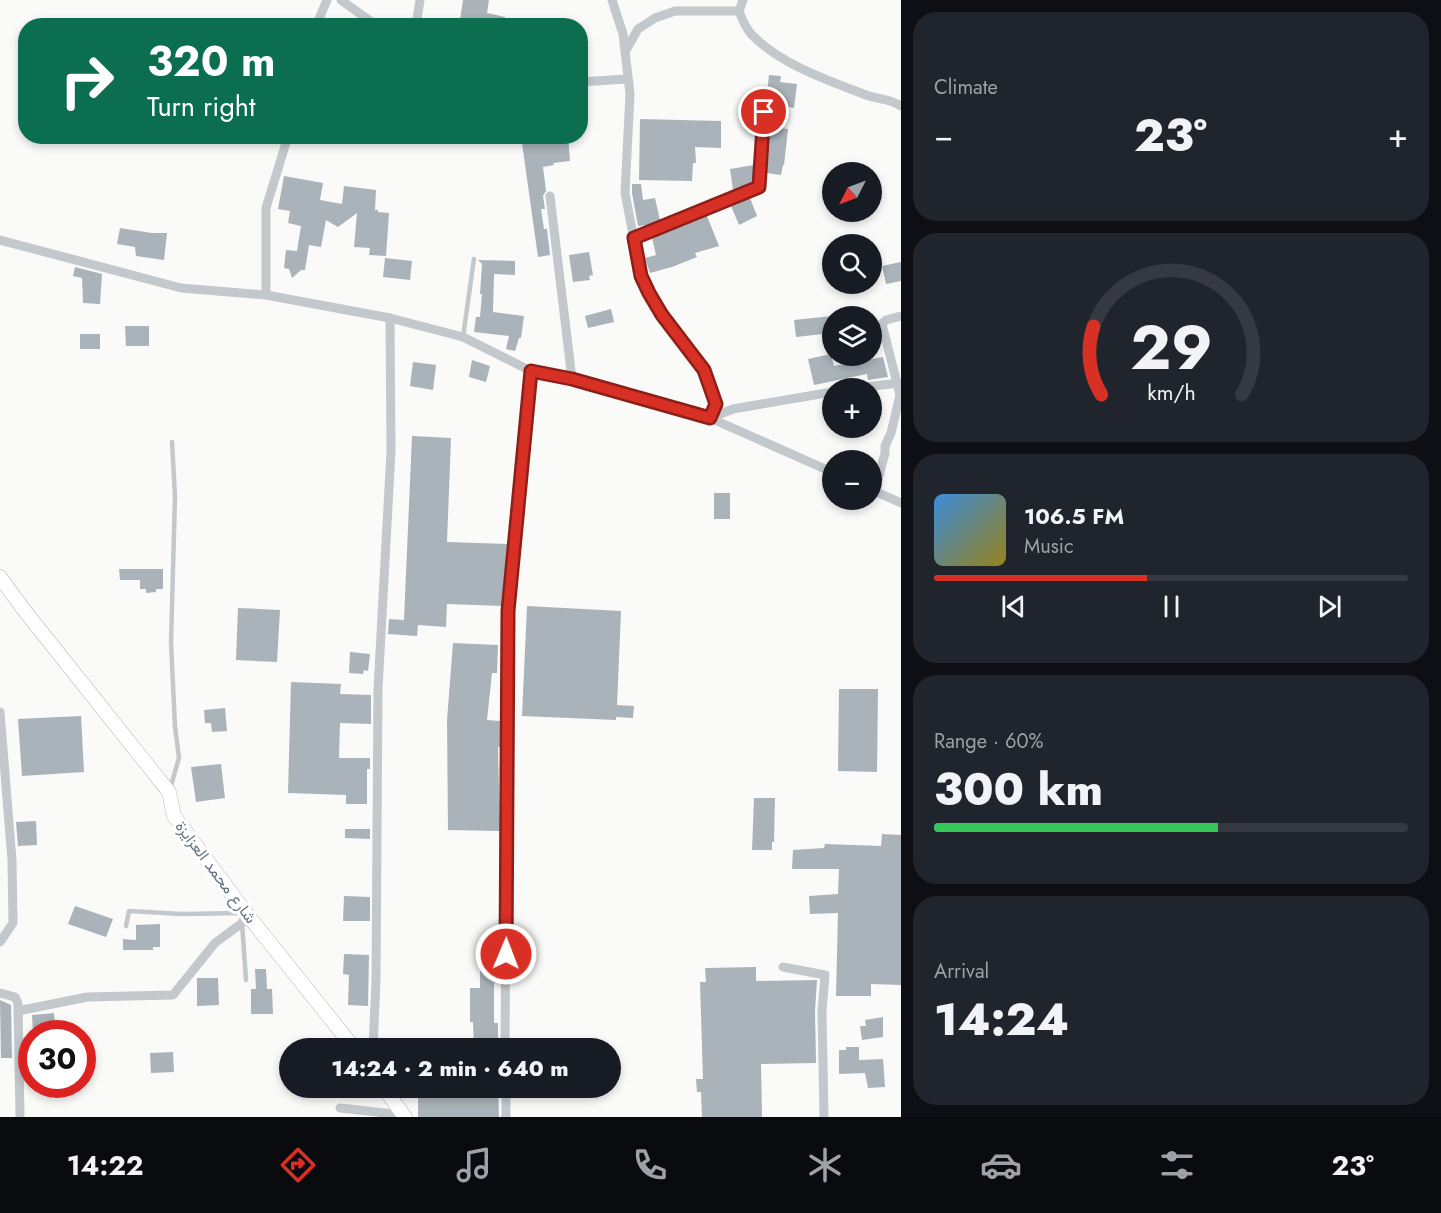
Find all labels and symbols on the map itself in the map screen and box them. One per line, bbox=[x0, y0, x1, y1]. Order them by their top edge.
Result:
pin bbox=[738, 86, 789, 137]
north arrow bbox=[822, 162, 882, 222]
street label: شارع محمد العزايزة bbox=[170, 816, 262, 928]
position arrow bbox=[474, 922, 538, 986]
speed limit sign: 30 bbox=[18, 1020, 96, 1098]

